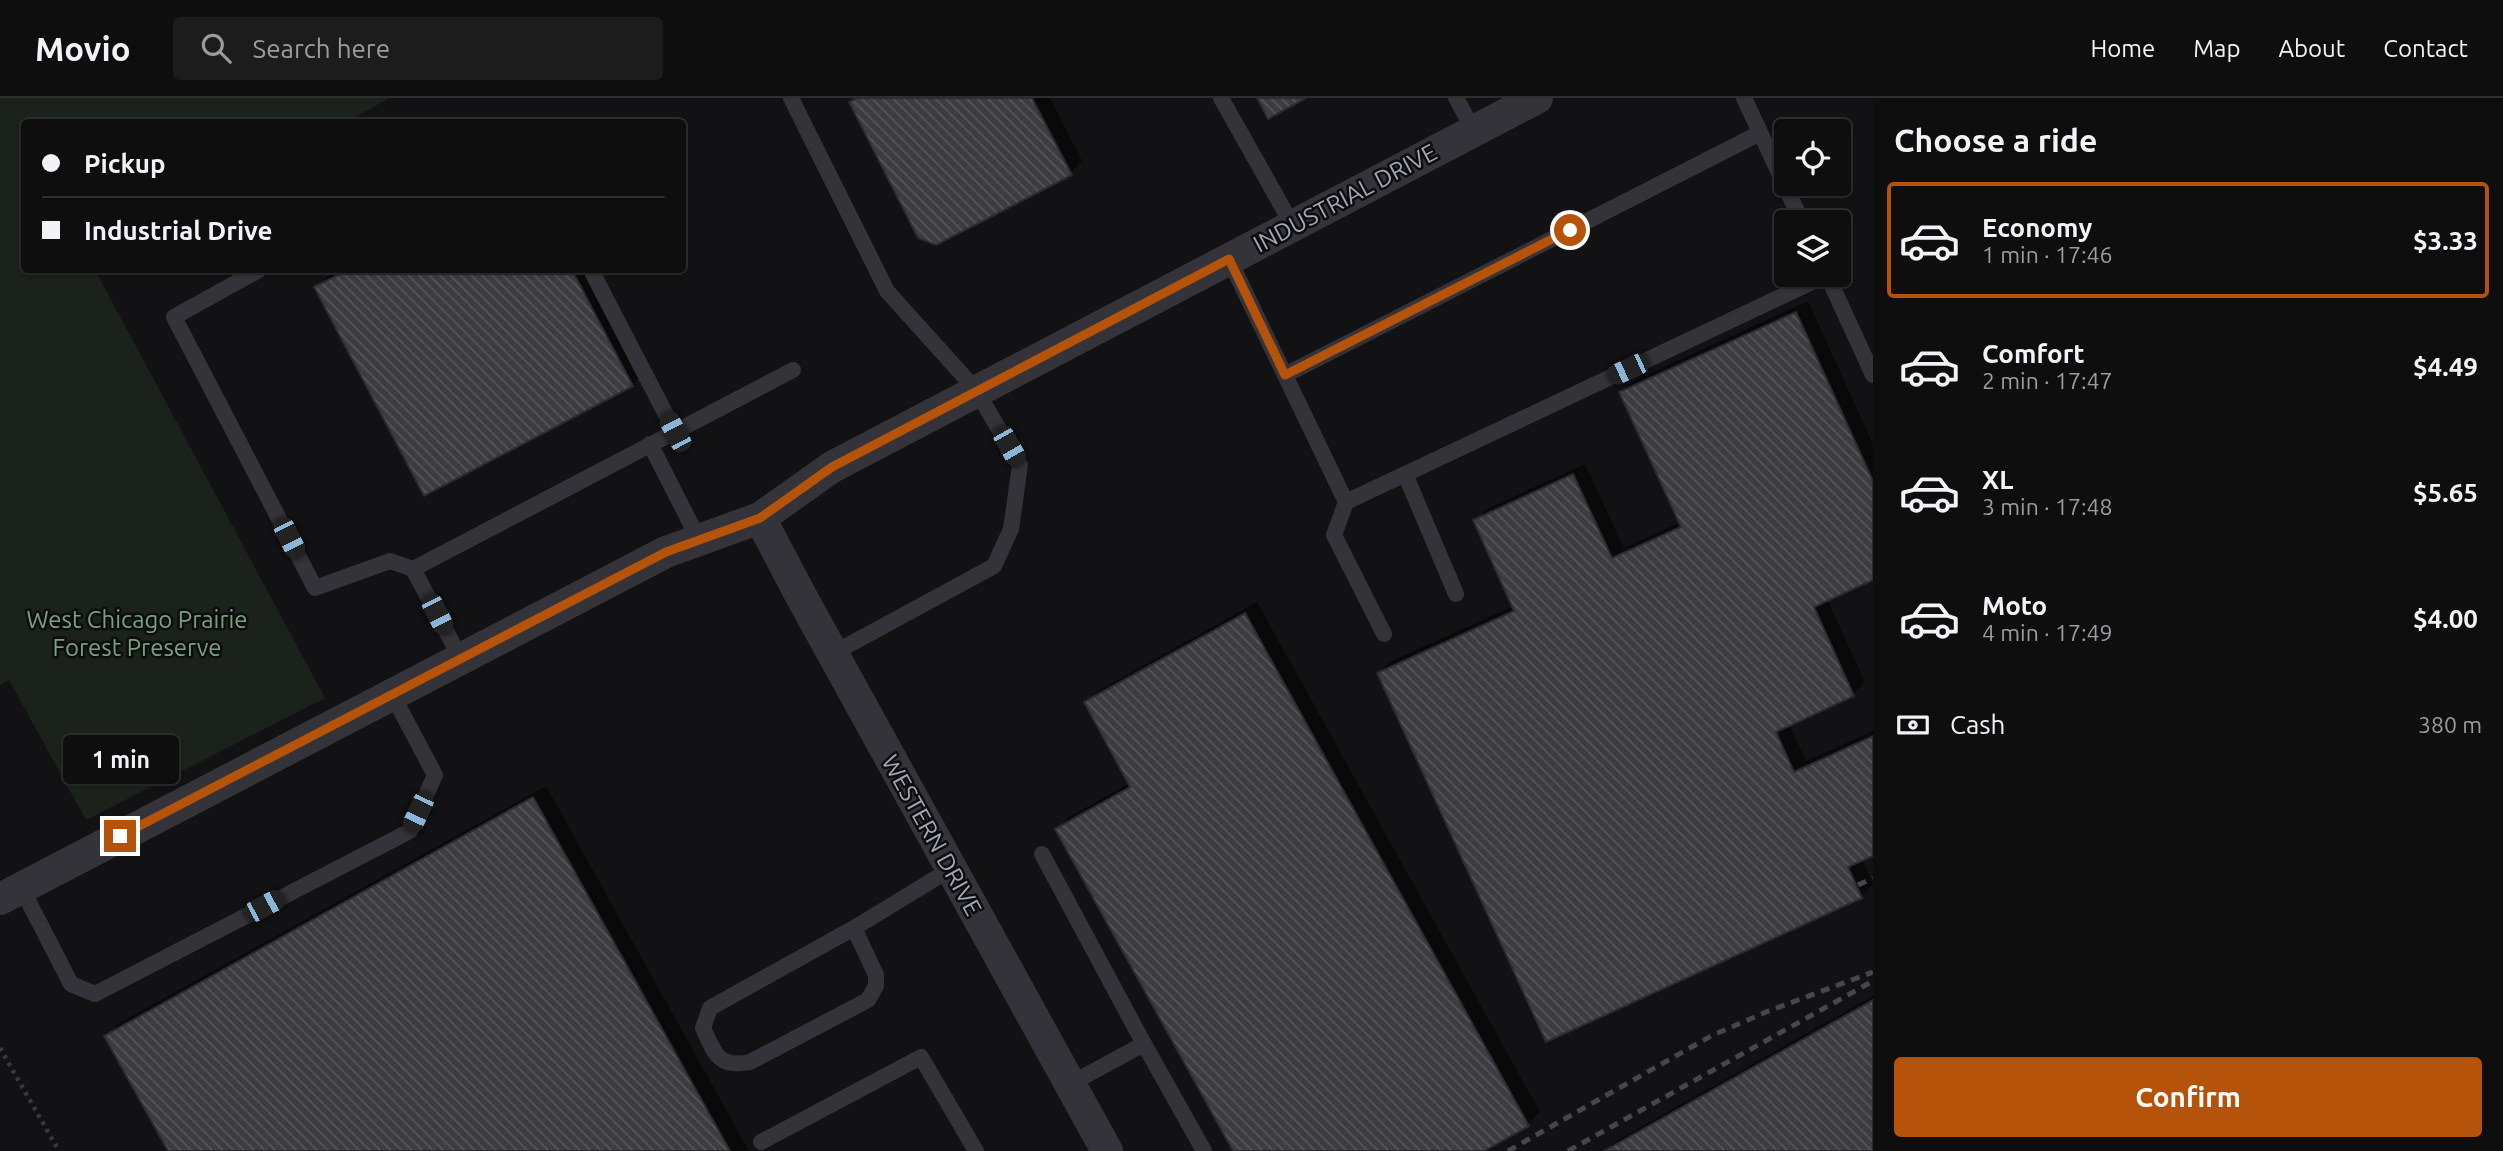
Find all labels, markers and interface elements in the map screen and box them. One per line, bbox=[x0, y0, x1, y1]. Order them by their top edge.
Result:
search box bbox=[173, 17, 663, 80]
icon: search bbox=[197, 29, 235, 67]
text: Movio bbox=[35, 30, 131, 67]
text: Search here bbox=[253, 34, 390, 63]
text: Home bbox=[2090, 35, 2155, 62]
text: Map bbox=[2193, 35, 2240, 62]
text: About bbox=[2278, 35, 2345, 62]
text: Contact bbox=[2383, 35, 2468, 62]
map controls bbox=[1774, 119, 1851, 287]
button: locate bbox=[1774, 119, 1851, 196]
text: Choose a ride bbox=[1894, 122, 2097, 158]
street label: INDUSTRIAL DRIVE bbox=[1249, 138, 1441, 258]
text: Pickup bbox=[84, 149, 166, 178]
icon: car bbox=[1898, 209, 1961, 272]
button: layers bbox=[1774, 210, 1851, 287]
text: Economy bbox=[1982, 213, 2092, 242]
route start bbox=[1554, 214, 1586, 246]
text: Industrial Drive bbox=[84, 216, 273, 245]
text: $3.33 bbox=[2413, 226, 2478, 255]
text: 1 min · 17:46 bbox=[1982, 242, 2113, 267]
icon: car bbox=[1898, 335, 1961, 398]
text: Comfort bbox=[1982, 339, 2085, 368]
car bbox=[1605, 351, 1652, 387]
text: $4.49 bbox=[2413, 352, 2478, 381]
text: 2 min · 17:47 bbox=[1982, 368, 2113, 393]
car bbox=[656, 409, 695, 455]
car bbox=[990, 423, 1029, 469]
icon: car bbox=[1898, 461, 1961, 524]
text: XL bbox=[1982, 465, 2013, 494]
text: $5.65 bbox=[2413, 478, 2478, 507]
text: 3 min · 17:48 bbox=[1982, 494, 2113, 519]
car bbox=[271, 515, 308, 561]
icon: car bbox=[1898, 587, 1961, 650]
car bbox=[419, 591, 456, 637]
text: Moto bbox=[1982, 591, 2047, 620]
text: $4.00 bbox=[2413, 604, 2478, 633]
park label: West Chicago Prairie Forest Preserve bbox=[26, 606, 248, 661]
text: 4 min · 17:49 bbox=[1982, 620, 2113, 645]
icon: cash bbox=[1894, 706, 1932, 744]
text: Cash bbox=[1950, 710, 2005, 739]
text: 380 m bbox=[2418, 712, 2482, 737]
callout: 1 min bbox=[62, 734, 178, 784]
text: 1 min bbox=[92, 747, 150, 772]
street label: WESTERN DRIVE bbox=[877, 750, 987, 920]
car bbox=[400, 789, 437, 835]
route end bbox=[104, 820, 136, 852]
car bbox=[241, 887, 288, 925]
button: Confirm bbox=[1894, 1057, 2482, 1137]

